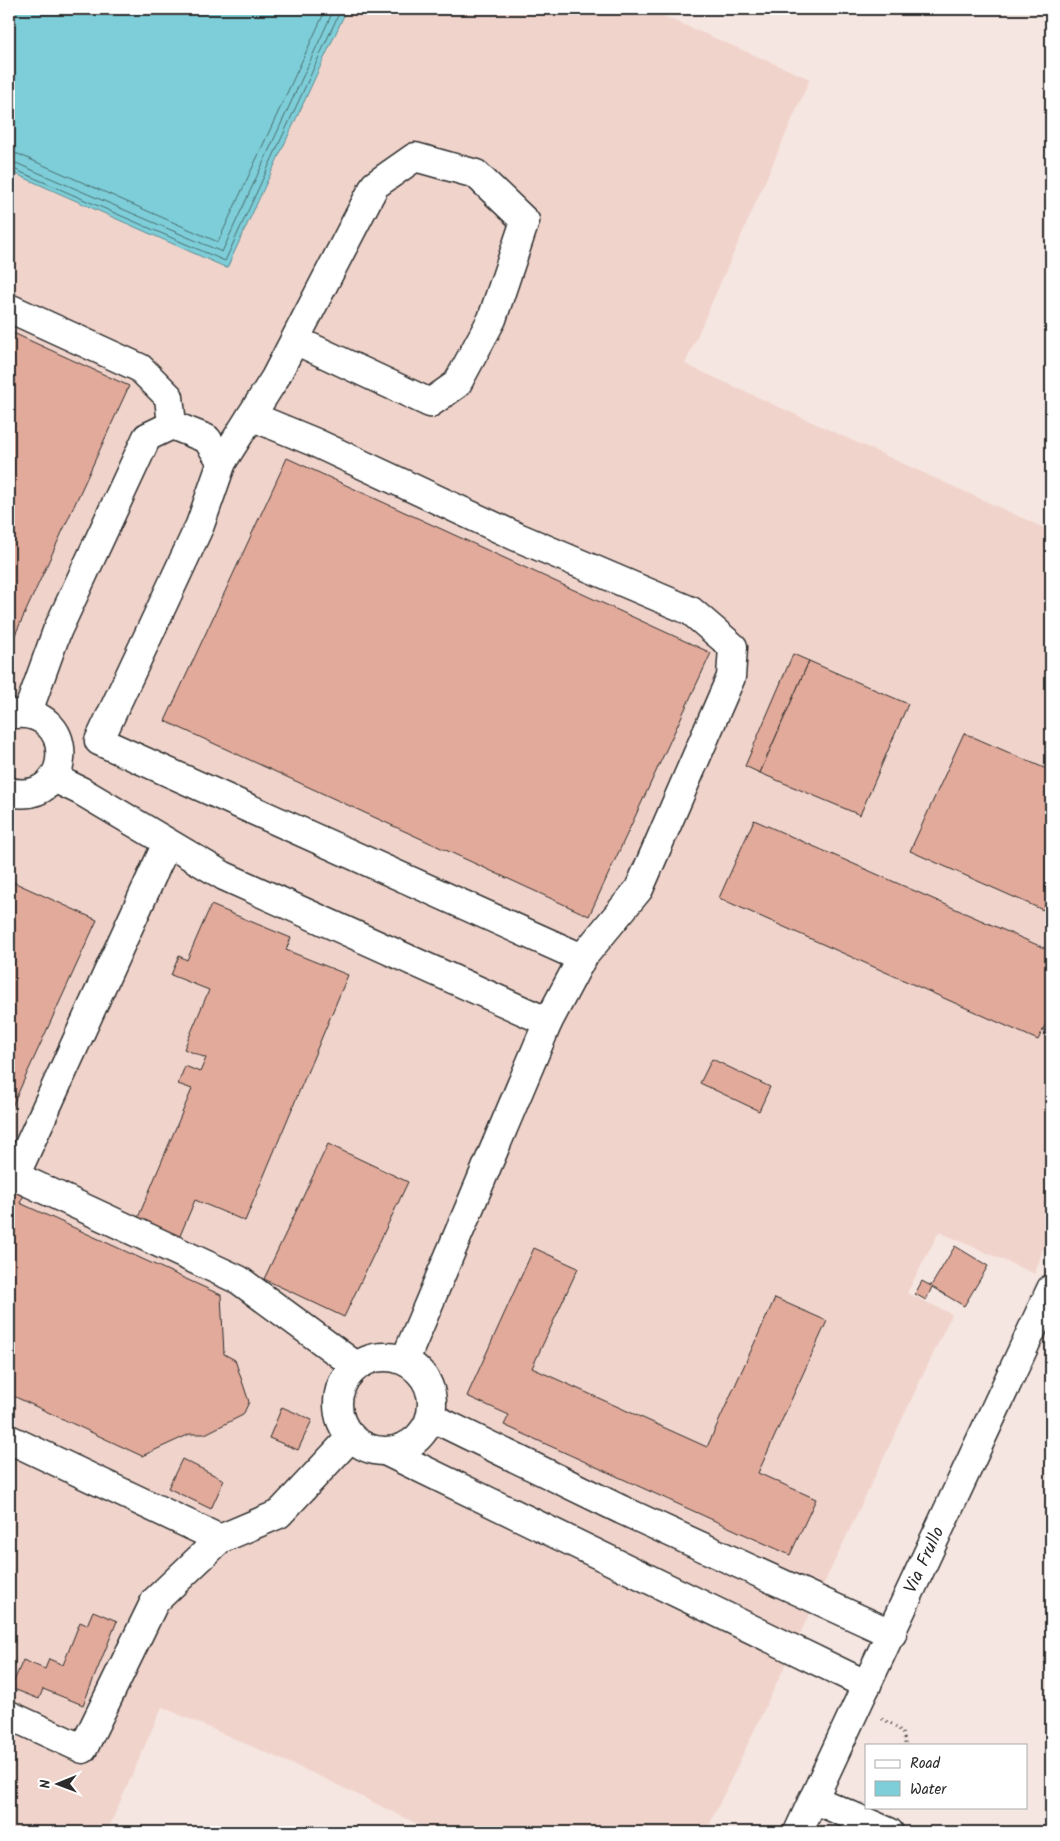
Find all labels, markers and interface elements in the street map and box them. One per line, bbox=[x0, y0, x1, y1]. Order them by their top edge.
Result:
street label: Via Frullo bbox=[897, 1522, 953, 1598]
legend bbox=[865, 1744, 1028, 1808]
text: Road bbox=[910, 1752, 941, 1776]
north arrow bbox=[32, 1758, 82, 1808]
text: Water bbox=[910, 1778, 947, 1802]
text: N bbox=[35, 1779, 57, 1789]

